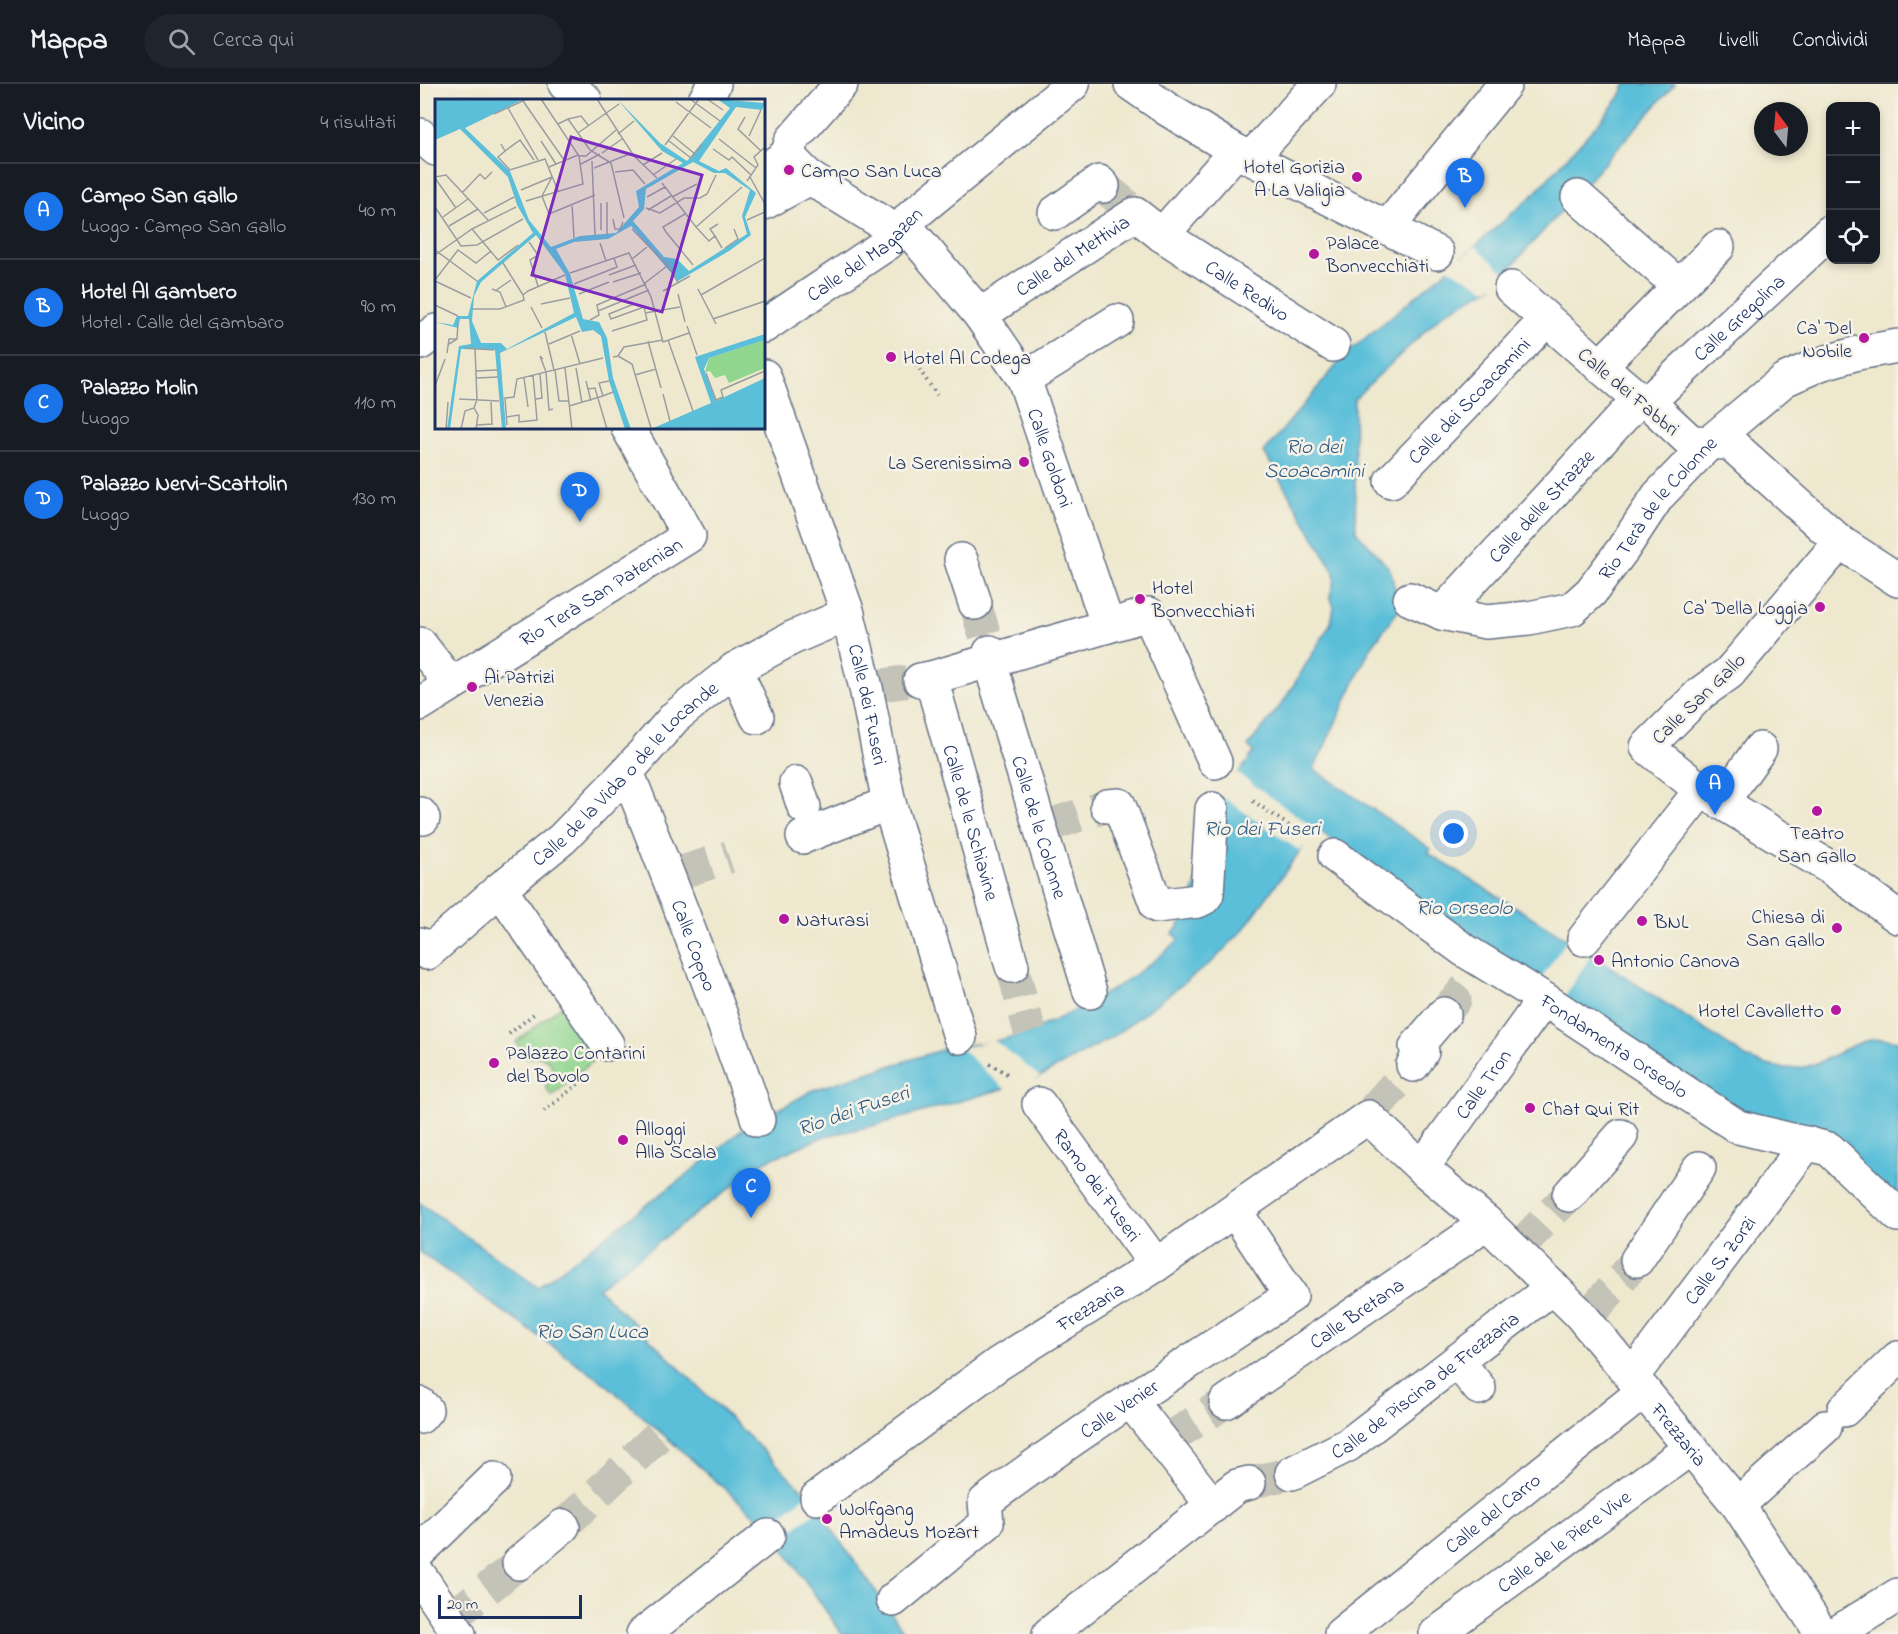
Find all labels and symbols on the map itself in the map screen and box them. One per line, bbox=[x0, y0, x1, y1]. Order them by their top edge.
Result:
inset map bbox=[435, 99, 765, 429]
north arrow bbox=[1754, 102, 1808, 156]
place label: Hotel Gorizia A La Valigia bbox=[1243, 154, 1345, 207]
place label: Campo San Luca bbox=[801, 158, 942, 187]
pin: B bbox=[1446, 158, 1484, 208]
marker: Campo San Luca bbox=[782, 163, 796, 177]
marker: Hotel Gorizia A La Valigia bbox=[1350, 170, 1364, 184]
street label: Calle del Magazen bbox=[802, 201, 930, 310]
street label: Calle del Mettivia bbox=[1011, 209, 1137, 305]
place label: Palace Bonvecchiati bbox=[1325, 230, 1429, 282]
marker: Palace Bonvecchiati bbox=[1307, 247, 1321, 261]
street label: Calle Redivo bbox=[1198, 254, 1294, 330]
street label: Calle Gregolina bbox=[1688, 269, 1793, 370]
place label: Ca' Del Nobile bbox=[1796, 315, 1852, 367]
marker: Ca' Del Nobile bbox=[1857, 331, 1871, 345]
street label: Calle dei Scoacamini bbox=[1402, 332, 1539, 472]
street label: Calle dei Fabbri bbox=[1570, 342, 1685, 444]
place label: Hotel Al Codega bbox=[903, 345, 1031, 375]
marker: Hotel Al Codega bbox=[884, 350, 898, 364]
street label: Calle Goldoni bbox=[1018, 405, 1079, 512]
street label: Rio Terà de le Colonne bbox=[1593, 430, 1724, 587]
water label: Rio dei Scoacamini bbox=[1264, 433, 1366, 487]
street label: Calle delle Strazze bbox=[1483, 444, 1603, 571]
place label: La Serenissima bbox=[888, 450, 1012, 479]
marker: La Serenissima bbox=[1017, 455, 1031, 469]
pin: D bbox=[560, 472, 600, 522]
street label: Rio Terà San Paternian bbox=[515, 531, 689, 655]
place label: Hotel Bonvecchiati bbox=[1151, 575, 1255, 627]
marker: Hotel Bonvecchiati bbox=[1133, 592, 1147, 606]
place label: Ca' Della Loggia bbox=[1683, 595, 1808, 625]
marker: Ca' Della Loggia bbox=[1813, 600, 1827, 614]
street label: Calle dei Fuseri bbox=[839, 641, 893, 768]
street label: Calle San Gallo bbox=[1646, 647, 1753, 752]
place label: Ai Patrizi Venezia bbox=[483, 664, 555, 716]
street label: Calle de la Vida o de le Locande bbox=[527, 676, 726, 875]
marker: Ai Patrizi Venezia bbox=[465, 680, 479, 694]
street label: Calle de le Schiavine bbox=[933, 742, 1005, 904]
street label: Calle de le Colonne bbox=[1002, 752, 1073, 903]
pin: A bbox=[1696, 766, 1734, 815]
marker: Teatro San Gallo bbox=[1810, 804, 1824, 818]
water label: Rio dei Fuseri bbox=[1204, 815, 1322, 845]
your location bbox=[1439, 819, 1468, 848]
place label: Teatro San Gallo bbox=[1778, 820, 1856, 872]
water label: Rio Orseolo bbox=[1416, 894, 1513, 924]
street label: Calle Coppo bbox=[662, 896, 723, 996]
place label: Chiesa di San Gallo bbox=[1746, 904, 1825, 956]
place label: Naturasi bbox=[796, 907, 869, 936]
place label: BNL bbox=[1653, 909, 1689, 938]
marker: Naturasi bbox=[777, 912, 791, 926]
marker: BNL bbox=[1635, 914, 1649, 928]
marker: Chiesa di San Gallo bbox=[1830, 921, 1844, 935]
place label: Antonio Canova bbox=[1611, 948, 1740, 977]
marker: Antonio Canova bbox=[1592, 953, 1606, 967]
street label: Fondamenta Orseolo bbox=[1532, 987, 1693, 1107]
place label: Hotel Cavalletto bbox=[1698, 998, 1824, 1027]
marker: Hotel Cavalletto bbox=[1829, 1003, 1843, 1017]
place label: Palazzo Contarini del Bovolo bbox=[506, 1040, 646, 1092]
street label: Calle Tron bbox=[1450, 1044, 1520, 1126]
marker: Palazzo Contarini del Bovolo bbox=[487, 1056, 501, 1070]
water label: Rio dei Fuseri bbox=[794, 1078, 916, 1145]
place label: Chat Qui Rit bbox=[1542, 1096, 1639, 1125]
marker: Chat Qui Rit bbox=[1523, 1101, 1537, 1115]
place label: Alloggi Alla Scala bbox=[635, 1116, 717, 1168]
street label: Ramo dei Fuseri bbox=[1045, 1124, 1147, 1249]
marker: Alloggi Alla Scala bbox=[616, 1133, 630, 1147]
pin: C bbox=[732, 1168, 770, 1218]
street label: Calle S. Zorzi bbox=[1679, 1211, 1764, 1312]
street label: Calle Bretana bbox=[1304, 1272, 1411, 1358]
street label: Frezzaria bbox=[1051, 1276, 1131, 1341]
street label: Calle de Piscina de Frezzaria bbox=[1327, 1306, 1527, 1468]
water label: Rio San Luca bbox=[536, 1318, 649, 1348]
street label: Calle Venier bbox=[1075, 1373, 1166, 1447]
street label: Frezzaria bbox=[1642, 1397, 1713, 1474]
street label: Calle del Carro bbox=[1440, 1467, 1548, 1562]
street label: Calle de le Piere Vive bbox=[1492, 1484, 1638, 1602]
place label: Wolfgang Amadeus Mozart bbox=[839, 1496, 979, 1548]
marker: Wolfgang Amadeus Mozart bbox=[820, 1512, 834, 1526]
scale bar bbox=[438, 1592, 582, 1620]

